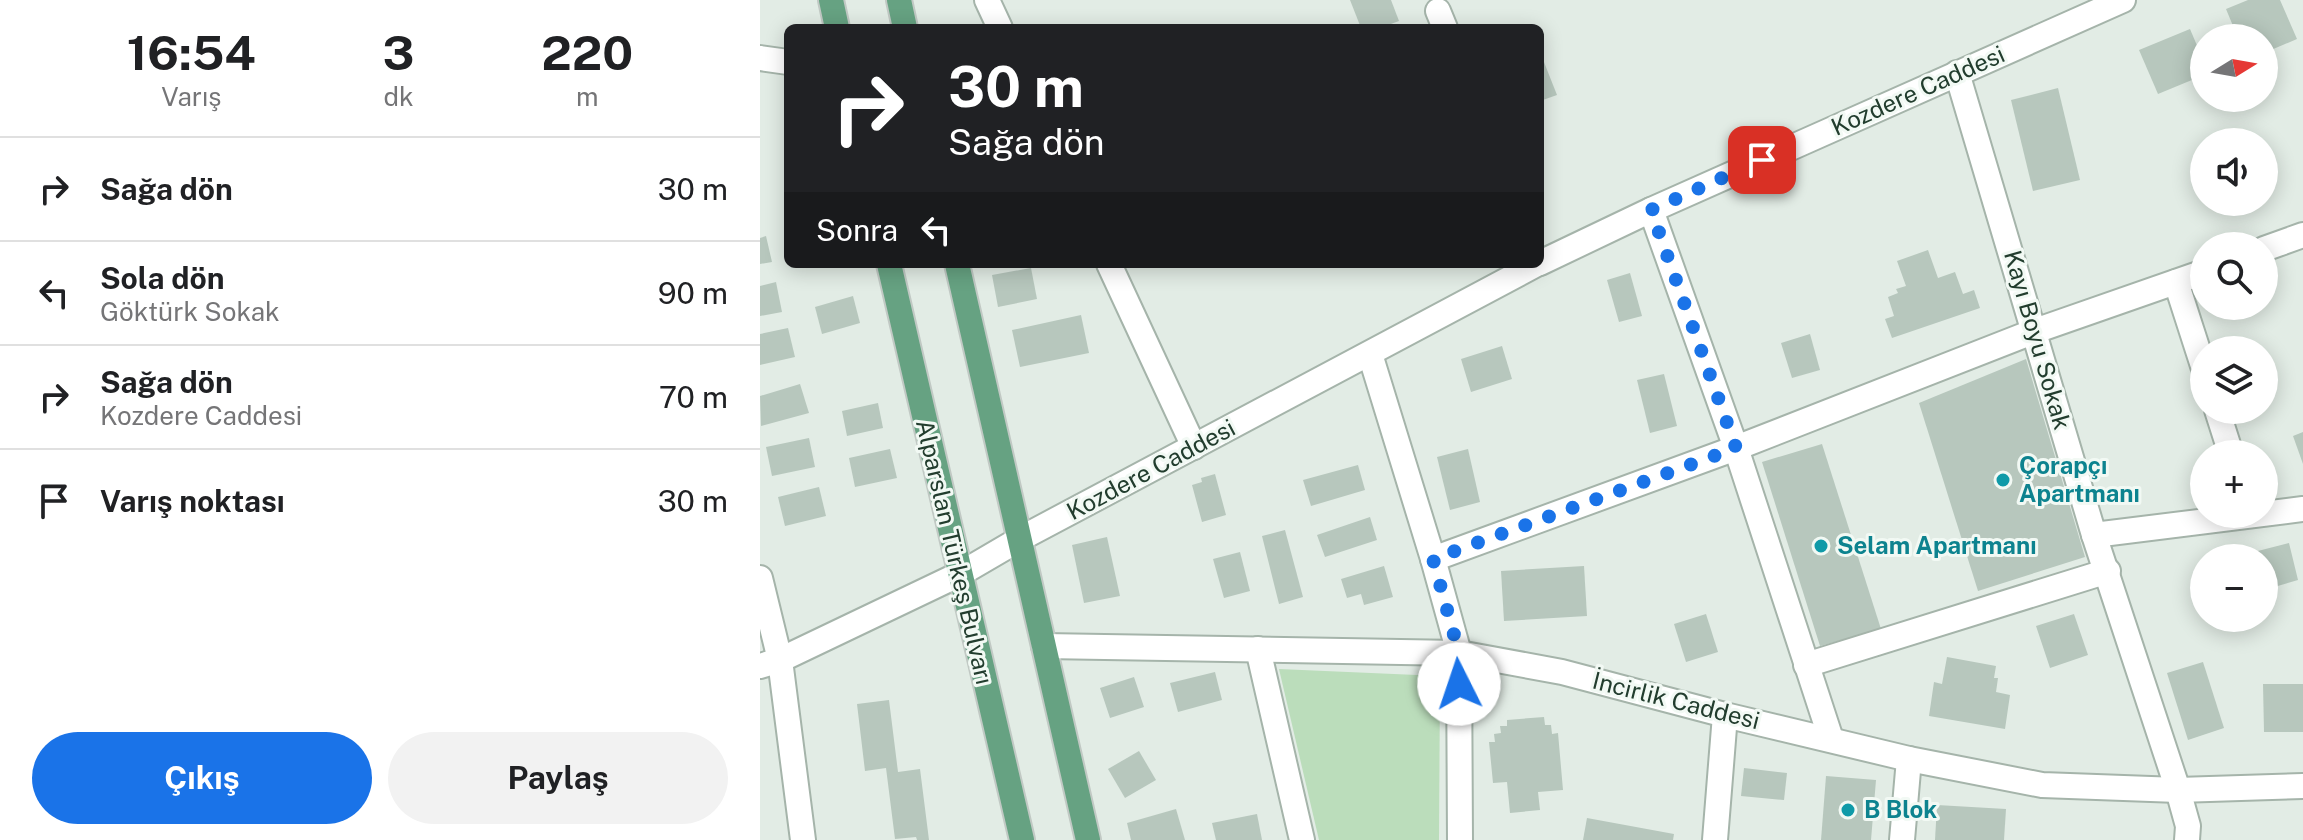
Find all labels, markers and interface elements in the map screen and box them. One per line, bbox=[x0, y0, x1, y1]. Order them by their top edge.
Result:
text: 16:54 bbox=[127, 24, 256, 81]
text: 3 bbox=[383, 24, 415, 81]
text: 220 bbox=[541, 24, 633, 81]
north arrow bbox=[2190, 24, 2278, 112]
map controls bbox=[2190, 24, 2278, 632]
street label: Kozdere Caddesi bbox=[1827, 39, 2008, 141]
text: 30 m bbox=[948, 54, 1084, 120]
icon: right bbox=[816, 56, 920, 160]
text: Varış bbox=[161, 81, 221, 112]
text: dk bbox=[383, 81, 414, 112]
text: m bbox=[576, 81, 599, 112]
text: Sağa dön bbox=[948, 121, 1105, 163]
pin bbox=[1728, 126, 1796, 194]
button: sound bbox=[2190, 128, 2278, 216]
icon: arrive bbox=[1740, 138, 1784, 182]
icon: right bbox=[32, 167, 76, 211]
text: Sağa dön bbox=[100, 171, 233, 207]
text: 30 m bbox=[658, 171, 728, 207]
icon: left bbox=[914, 208, 958, 252]
text: Sonra bbox=[816, 212, 898, 248]
button: search bbox=[2190, 232, 2278, 320]
street label: Kayı Boyu Sokak bbox=[1999, 247, 2077, 433]
text: Sola dön bbox=[100, 260, 224, 296]
icon: left bbox=[32, 271, 76, 315]
text: 90 m bbox=[658, 275, 728, 311]
text: Göktürk Sokak bbox=[100, 296, 280, 327]
button: layers bbox=[2190, 336, 2278, 424]
text: Sağa dön bbox=[100, 364, 233, 400]
icon: right bbox=[32, 375, 76, 419]
text: 70 m bbox=[659, 379, 728, 415]
text: Kozdere Caddesi bbox=[100, 400, 302, 431]
street label: Kozdere Caddesi bbox=[1062, 413, 1239, 525]
street label: Alparslan Türkeş Bulvarı bbox=[911, 417, 999, 687]
button: + bbox=[2190, 440, 2278, 528]
place label: Çorapçı Apartmanı bbox=[2019, 451, 2140, 507]
marker: Çorapçı Apartmanı bbox=[1994, 471, 2012, 489]
icon: arrive bbox=[32, 479, 76, 523]
text: Varış noktası bbox=[100, 483, 285, 519]
text: 30 m bbox=[658, 483, 728, 519]
place label: Selam Apartmanı bbox=[1837, 531, 2036, 559]
marker: Selam Apartmanı bbox=[1812, 537, 1830, 555]
button: − bbox=[2190, 544, 2278, 632]
position arrow bbox=[1417, 642, 1501, 726]
street label: İncirlik Caddesi bbox=[1590, 666, 1763, 734]
button: Çıkış bbox=[32, 732, 372, 824]
button: Paylaş bbox=[388, 732, 728, 824]
place label: B Blok bbox=[1864, 795, 1937, 823]
marker: B Blok bbox=[1839, 801, 1857, 819]

